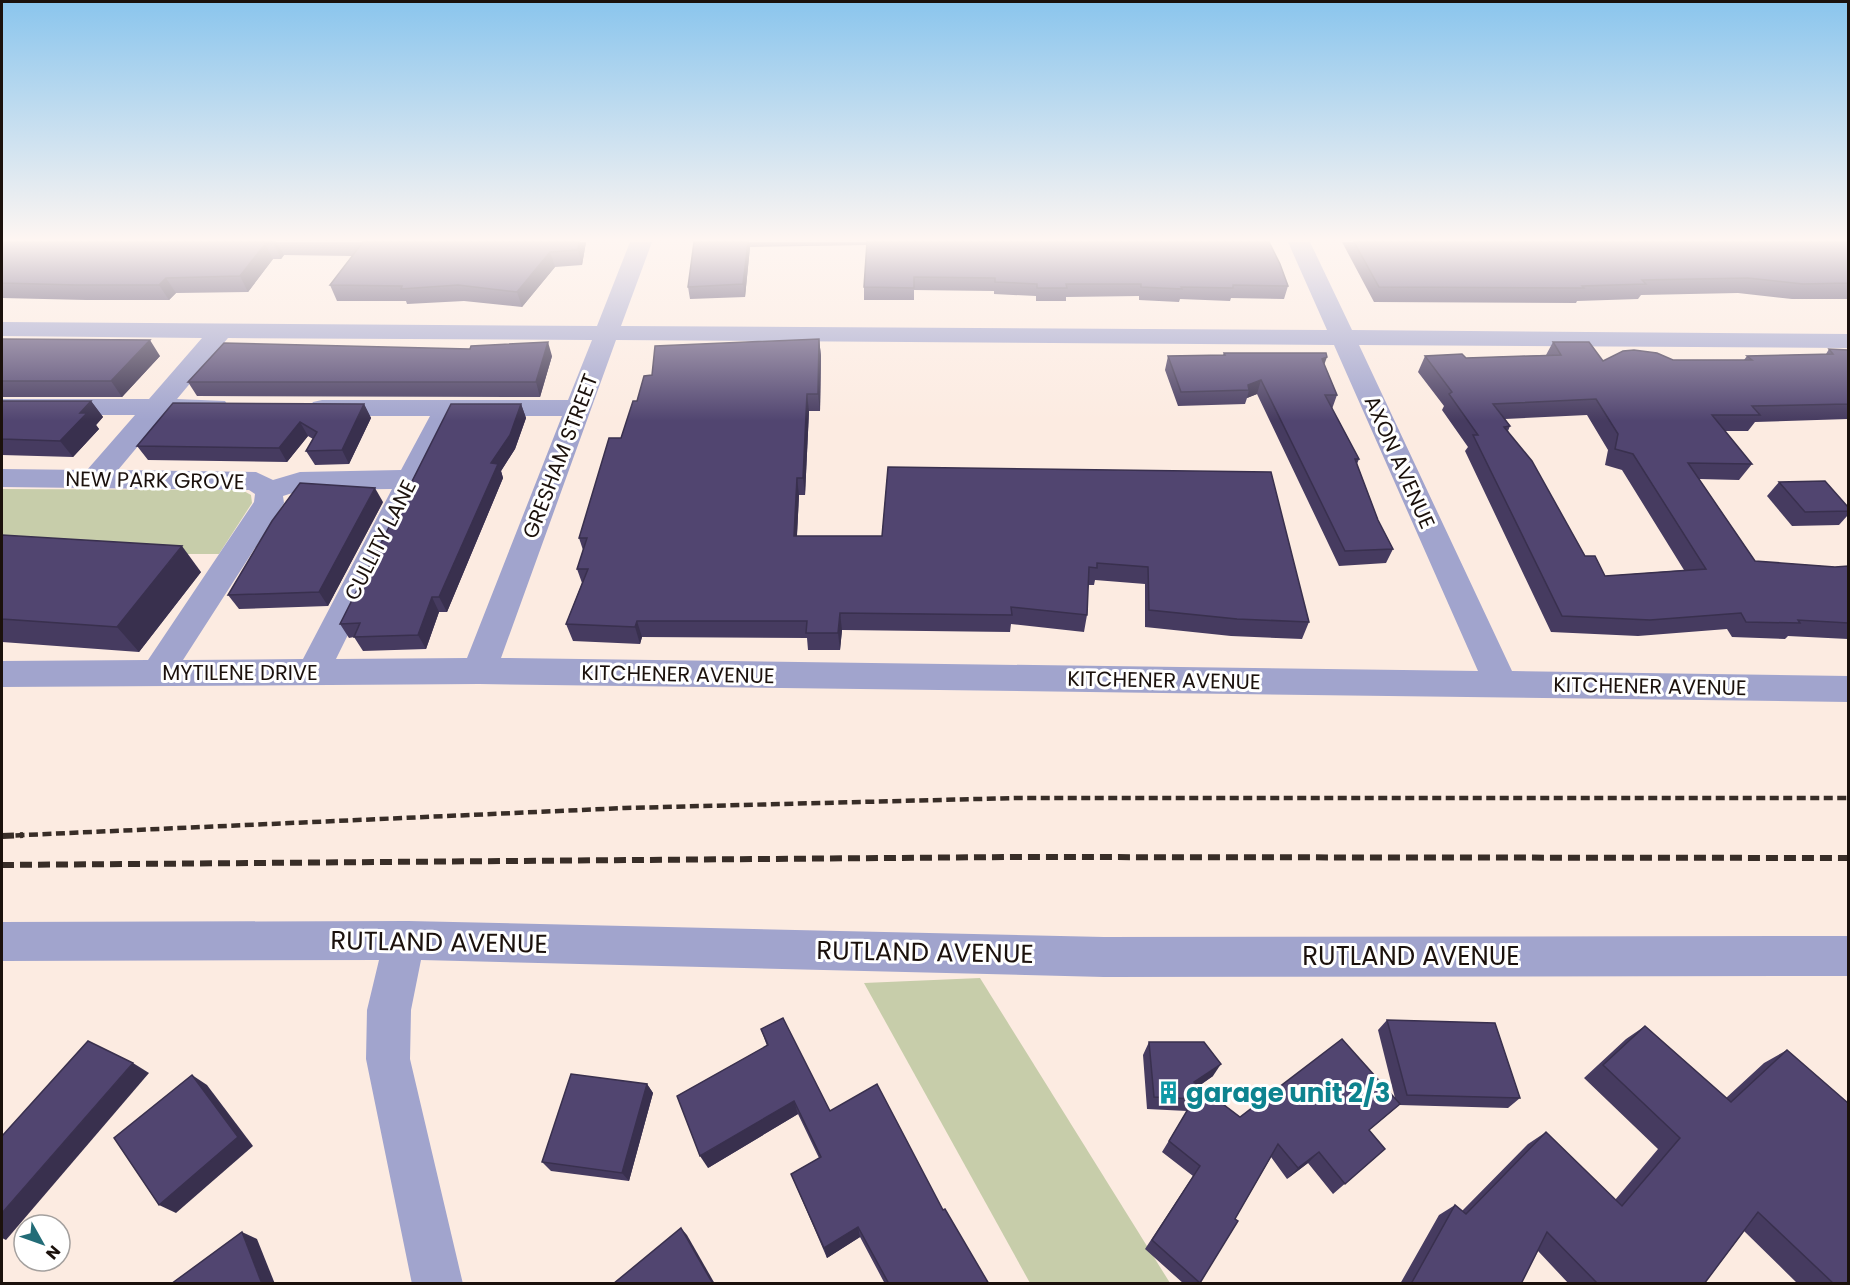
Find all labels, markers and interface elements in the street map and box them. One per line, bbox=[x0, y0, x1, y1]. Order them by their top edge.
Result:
street label: GRESHAM STREET bbox=[515, 370, 605, 542]
street label: AXON AVENUE bbox=[1358, 391, 1442, 533]
street label: NEW PARK GROVE bbox=[65, 464, 245, 496]
street label: CULLITY LANE bbox=[337, 475, 423, 605]
street label: MYTILENE DRIVE bbox=[162, 658, 318, 687]
street label: KITCHENER AVENUE bbox=[581, 658, 775, 690]
street label: KITCHENER AVENUE bbox=[1067, 664, 1261, 696]
street label: KITCHENER AVENUE bbox=[1553, 670, 1747, 702]
street label: RUTLAND AVENUE bbox=[330, 922, 548, 962]
street label: RUTLAND AVENUE bbox=[816, 932, 1034, 972]
street label: RUTLAND AVENUE bbox=[1302, 938, 1520, 974]
place label: garage unit 2/3 bbox=[1186, 1075, 1390, 1111]
building icon: garage unit 2/3 bbox=[1155, 1080, 1181, 1106]
north arrow bbox=[12, 1213, 72, 1273]
text: N bbox=[40, 1240, 66, 1264]

